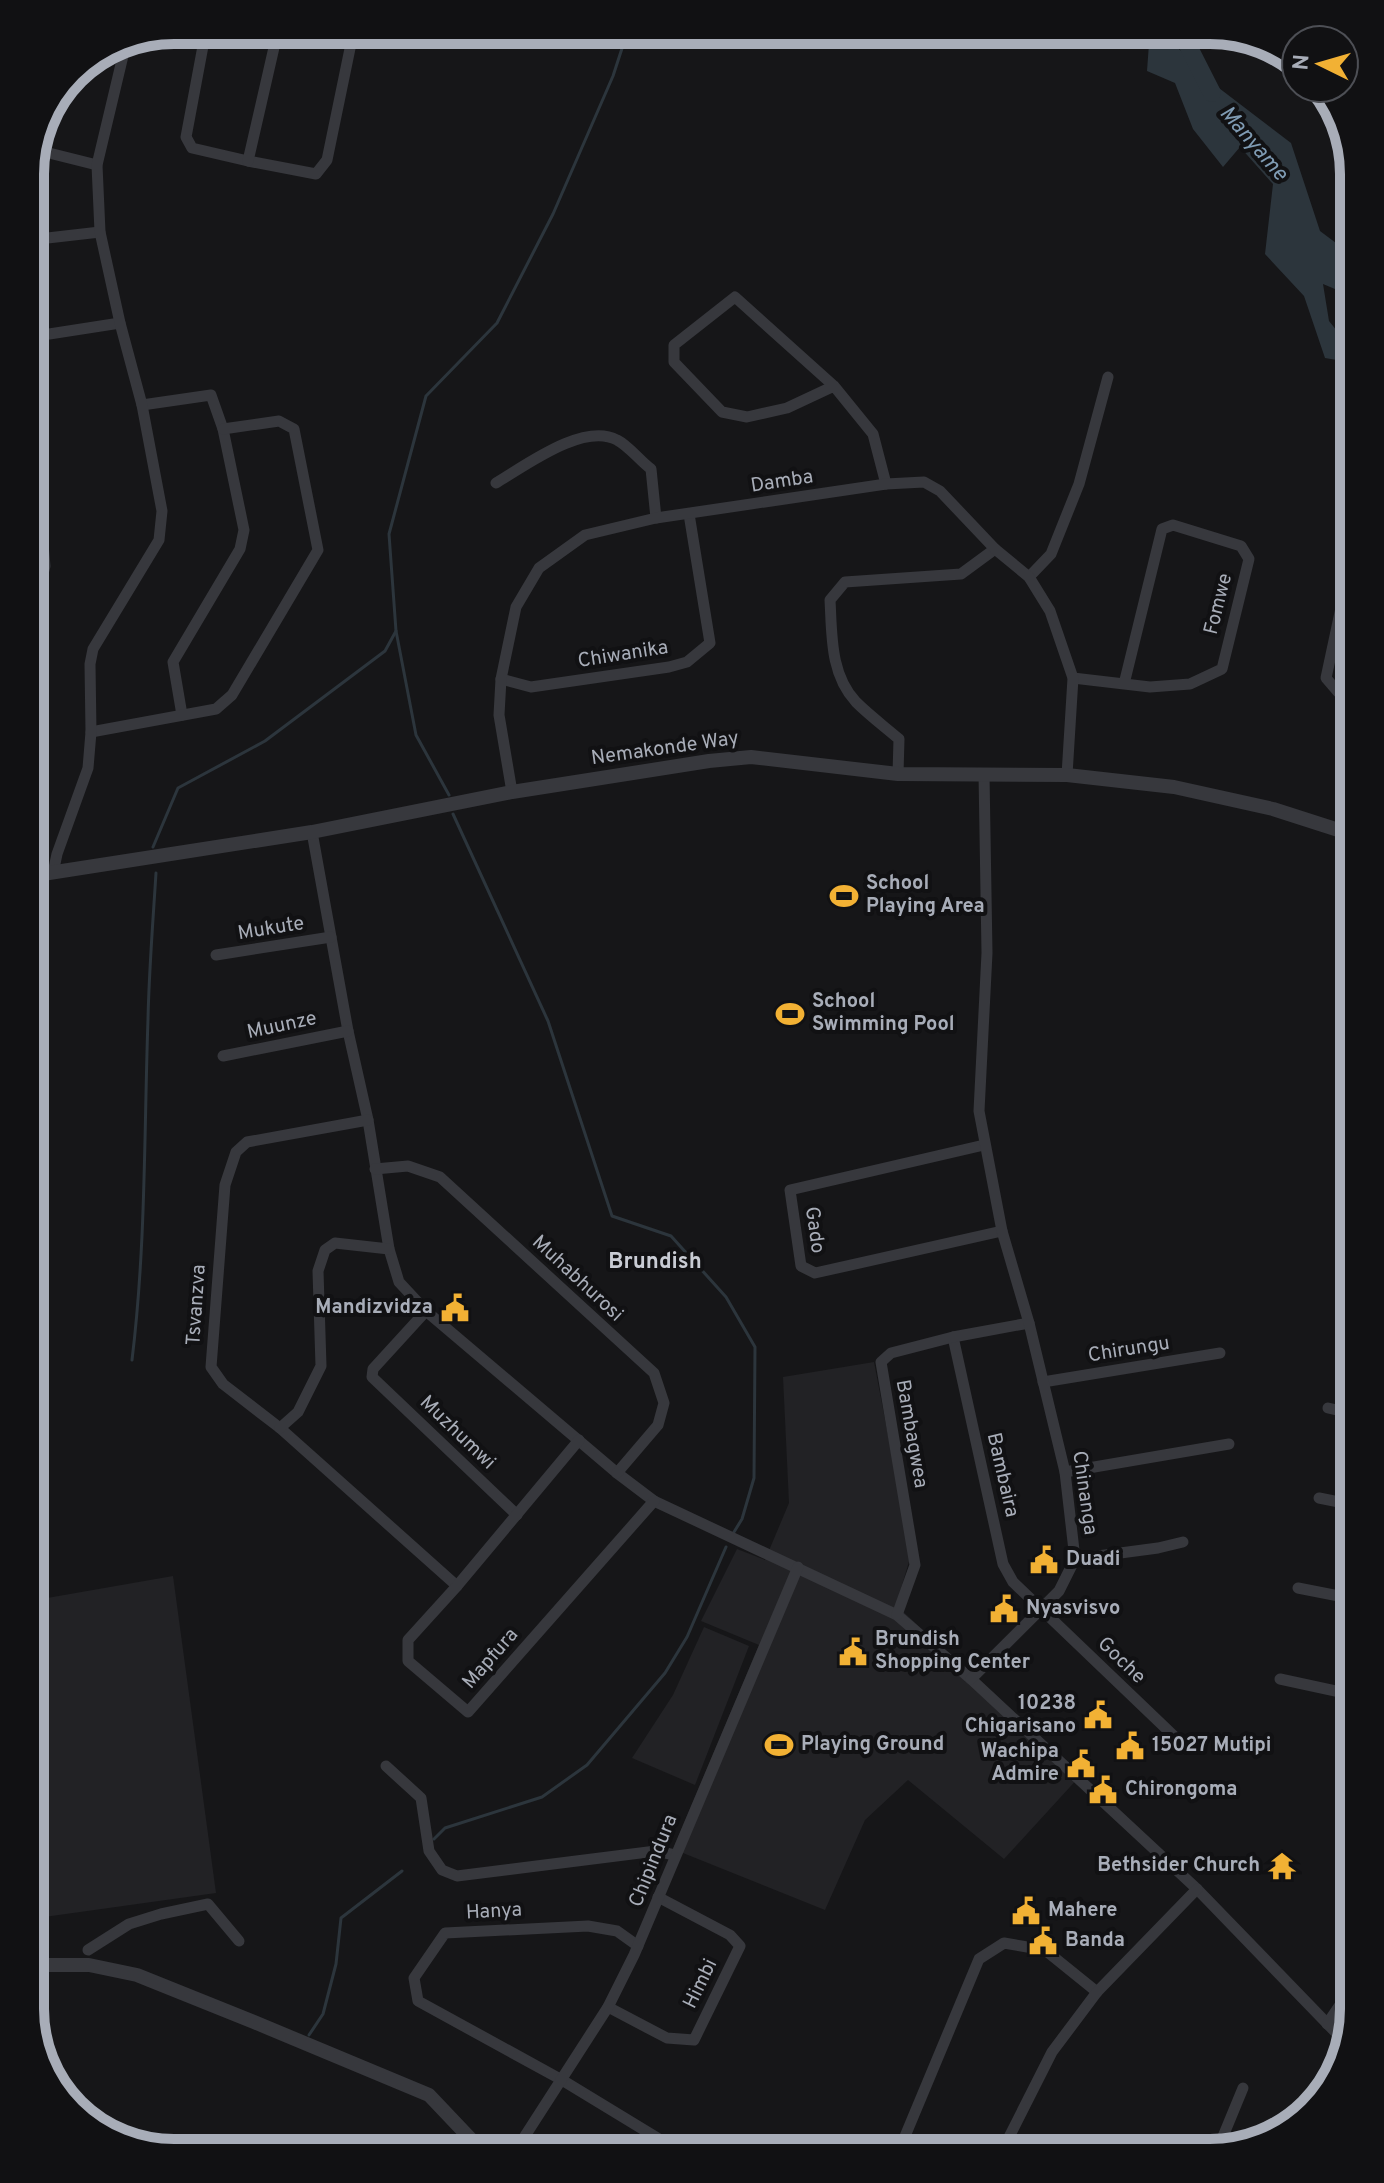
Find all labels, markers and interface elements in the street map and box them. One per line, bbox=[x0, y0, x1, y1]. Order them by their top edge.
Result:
north arrow bbox=[1280, 24, 1360, 104]
text: N bbox=[1288, 53, 1317, 72]
water label: Manyame bbox=[1213, 101, 1293, 188]
street label: Damba bbox=[749, 464, 815, 500]
street label: Fomwe bbox=[1199, 571, 1239, 637]
street label: Chiwanika bbox=[576, 635, 670, 675]
street label: Nemakonde Way bbox=[589, 726, 741, 772]
place label: School Playing Area bbox=[866, 871, 985, 920]
sports icon: School Playing Area bbox=[829, 881, 859, 911]
street label: Mukute bbox=[236, 911, 306, 947]
place label: School Swimming Pool bbox=[812, 989, 955, 1038]
sports icon: School Swimming Pool bbox=[775, 999, 805, 1029]
street label: Muunze bbox=[245, 1006, 319, 1046]
street label: Gado bbox=[798, 1205, 830, 1255]
street label: Muhabhurosi bbox=[526, 1230, 628, 1328]
district label: Brundish bbox=[608, 1249, 702, 1276]
street label: Tsvanzva bbox=[181, 1263, 213, 1347]
public building icon: Mandizvidza bbox=[440, 1293, 470, 1323]
place label: Mandizvidza bbox=[315, 1295, 433, 1321]
street label: Chirungu bbox=[1086, 1331, 1172, 1369]
street label: Bambagwea bbox=[889, 1378, 933, 1490]
street label: Muzhumwi bbox=[413, 1390, 501, 1476]
street label: Bambaira bbox=[980, 1430, 1024, 1520]
street label: Chinanga bbox=[1065, 1449, 1103, 1537]
public building icon: Duadi bbox=[1029, 1545, 1059, 1575]
place label: Duadi bbox=[1066, 1547, 1121, 1573]
public building icon: Nyasvisvo bbox=[989, 1594, 1019, 1624]
place label: Nyasvisvo bbox=[1026, 1596, 1120, 1622]
street label: Mapfura bbox=[457, 1623, 525, 1695]
place label: Brundish Shopping Center bbox=[875, 1627, 1031, 1676]
street label: Goche bbox=[1091, 1632, 1151, 1690]
public building icon: Brundish Shopping Center bbox=[838, 1637, 868, 1667]
place label: 10238 Chigarisano bbox=[965, 1691, 1076, 1740]
public building icon: 10238 Chigarisano bbox=[1083, 1700, 1113, 1730]
sports icon: Playing Ground bbox=[764, 1730, 794, 1760]
public building icon: 15027 Mutipi bbox=[1115, 1731, 1145, 1761]
place label: Playing Ground bbox=[801, 1732, 944, 1758]
place label: 15027 Mutipi bbox=[1152, 1733, 1272, 1759]
place label: Wachipa Admire bbox=[981, 1739, 1059, 1788]
public building icon: Wachipa Admire bbox=[1066, 1749, 1096, 1779]
public building icon: Chirongoma bbox=[1088, 1775, 1118, 1805]
place label: Chirongoma bbox=[1125, 1777, 1237, 1803]
street label: Chipindura bbox=[624, 1811, 684, 1911]
temple icon: Bethsider Church bbox=[1267, 1851, 1297, 1881]
place label: Bethsider Church bbox=[1097, 1853, 1260, 1879]
public building icon: Mahere bbox=[1011, 1896, 1041, 1926]
street label: Hanya bbox=[465, 1898, 523, 1926]
place label: Mahere bbox=[1048, 1898, 1117, 1924]
public building icon: Banda bbox=[1028, 1926, 1058, 1956]
place label: Banda bbox=[1065, 1928, 1125, 1954]
street label: Himbi bbox=[678, 1955, 724, 2013]

